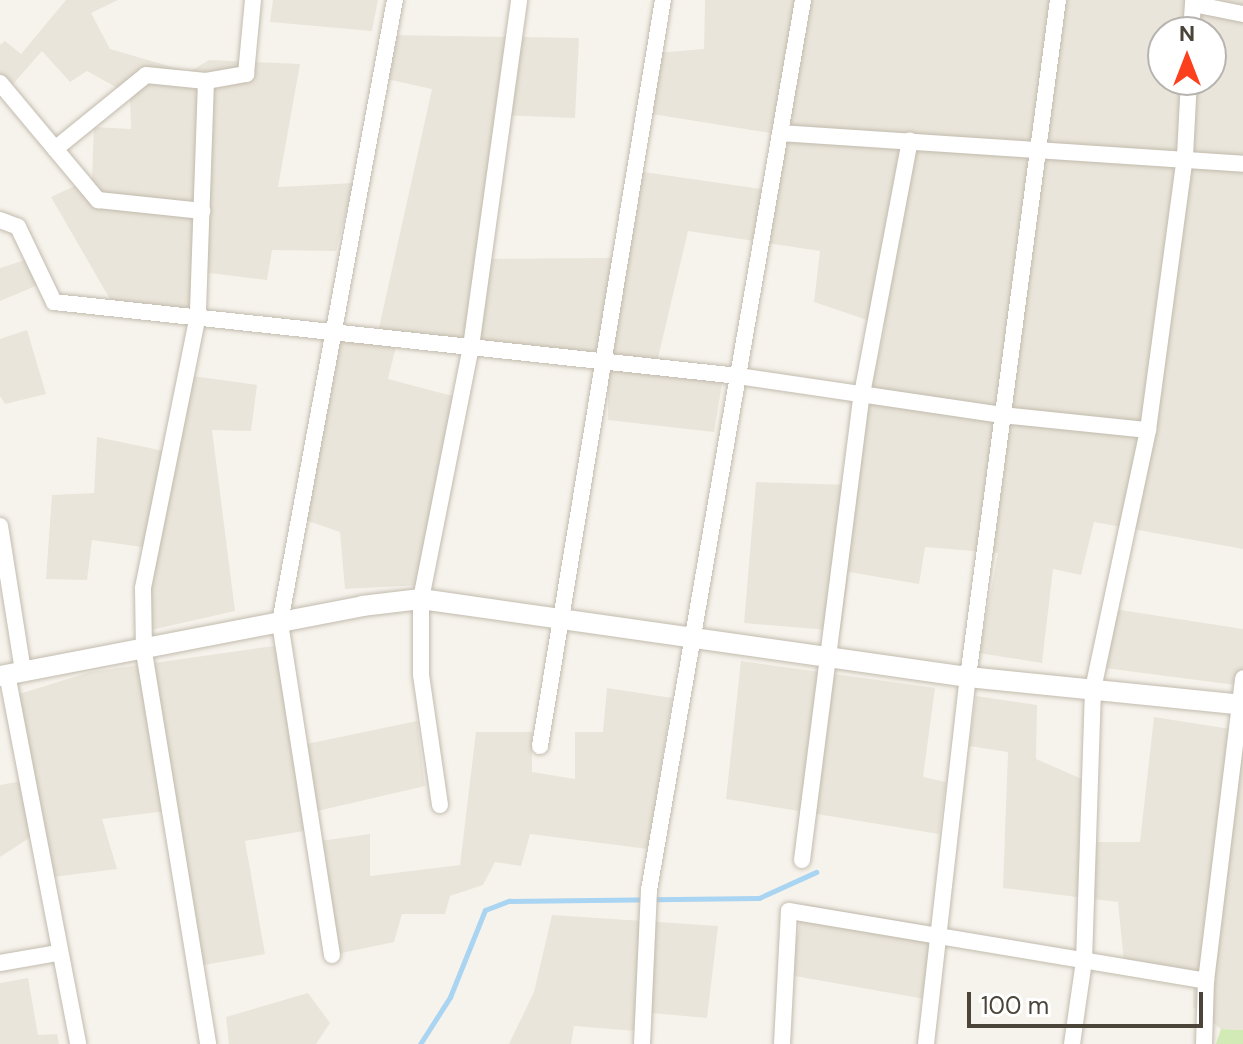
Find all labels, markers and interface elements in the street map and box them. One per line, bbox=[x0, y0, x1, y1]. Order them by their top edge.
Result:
north arrow bbox=[1147, 16, 1227, 96]
text: N bbox=[1179, 19, 1195, 48]
scale bar bbox=[971, 976, 1207, 1026]
text: 100 m bbox=[981, 990, 1049, 1021]

